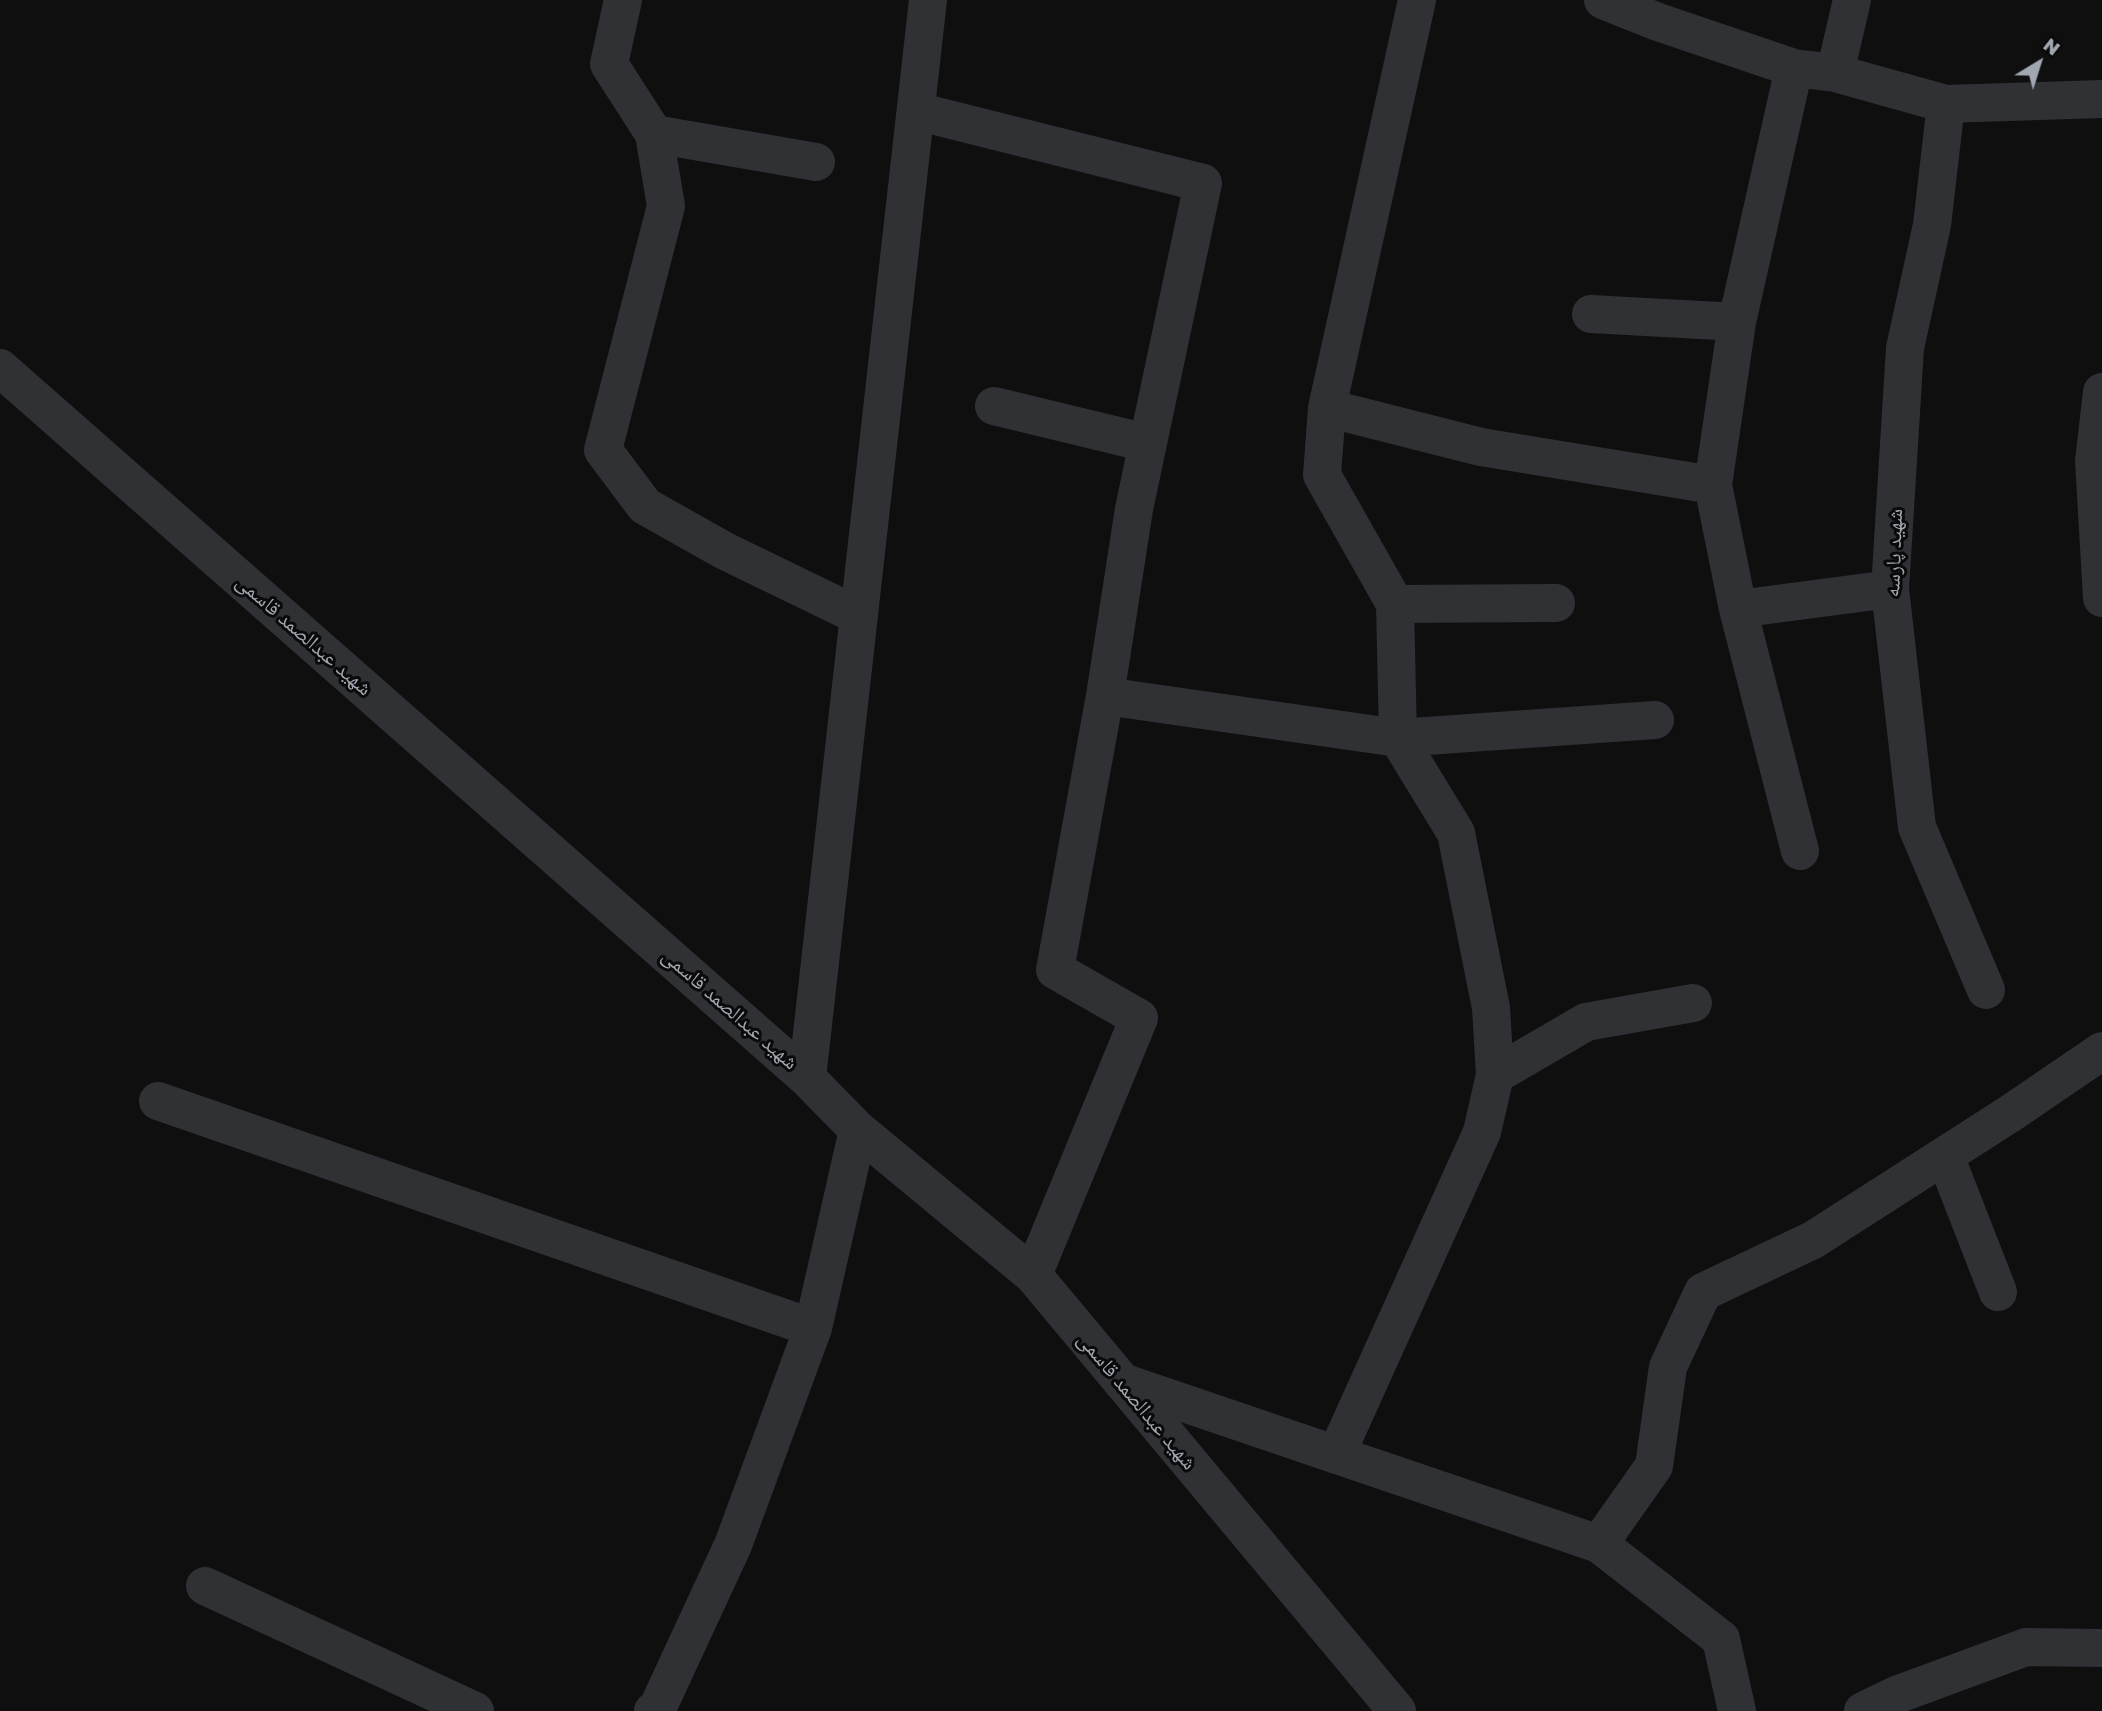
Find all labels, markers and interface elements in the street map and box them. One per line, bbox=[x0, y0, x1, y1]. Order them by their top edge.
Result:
north arrow bbox=[2004, 28, 2074, 98]
text: N bbox=[2039, 33, 2065, 60]
street label: شهید پارسه bbox=[1880, 508, 1908, 598]
street label: شهید عبدالصمد قاسمی bbox=[231, 569, 377, 701]
street label: شهید عبدالصمد قاسمی bbox=[657, 943, 803, 1075]
street label: شهید عبدالصمد قاسمی bbox=[1072, 1327, 1202, 1475]

